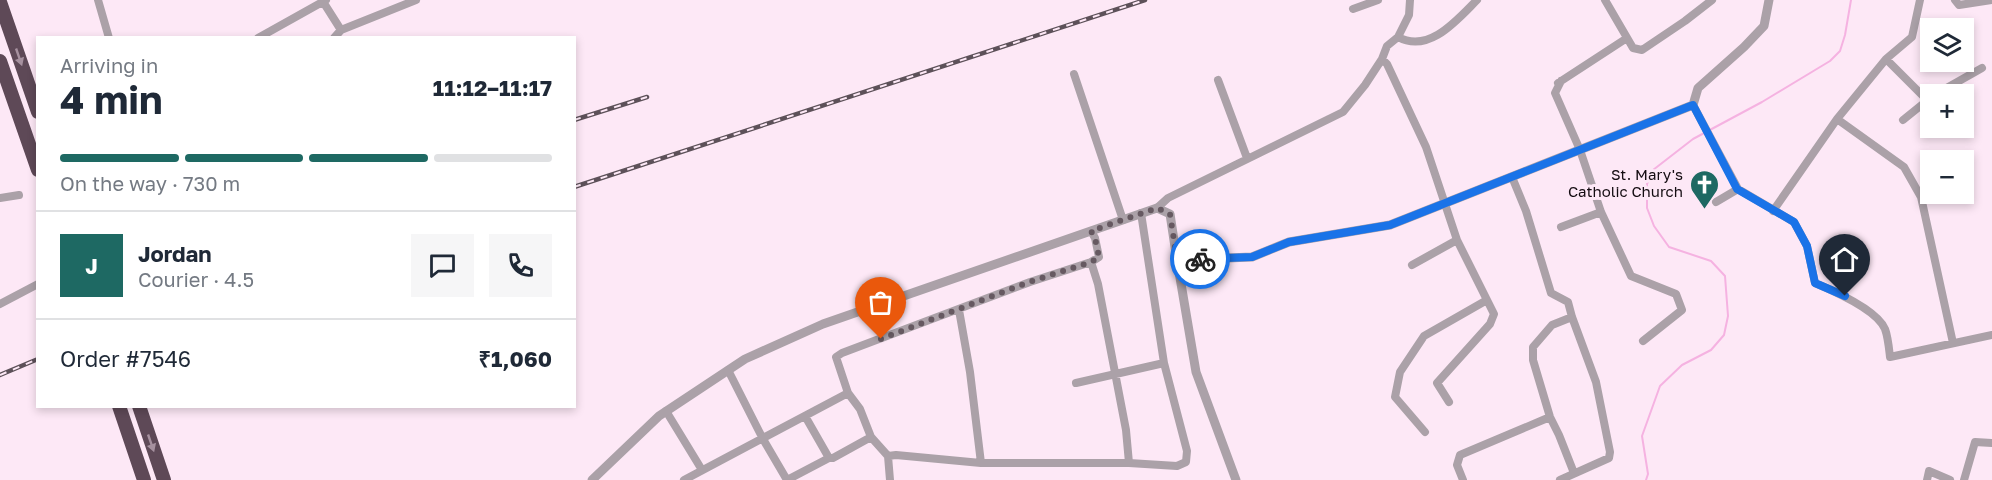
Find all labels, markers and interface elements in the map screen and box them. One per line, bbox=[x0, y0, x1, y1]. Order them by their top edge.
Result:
map controls bbox=[1920, 18, 1974, 204]
button: layers bbox=[1920, 18, 1974, 72]
one-way arrow bbox=[14, 48, 24, 66]
text: Arriving in bbox=[60, 53, 158, 77]
text: 11:12–11:17 bbox=[433, 74, 552, 101]
text: 4 min bbox=[60, 76, 163, 123]
button: + bbox=[1920, 84, 1974, 138]
button: − bbox=[1920, 150, 1974, 204]
place label: St. Mary's Catholic Church bbox=[1568, 165, 1683, 200]
church icon: St. Mary's Catholic Church bbox=[1688, 168, 1720, 210]
text: On the way · 730 m bbox=[60, 171, 240, 195]
courier bbox=[1170, 229, 1230, 289]
button: chat bbox=[411, 234, 474, 297]
button: phone bbox=[489, 234, 552, 297]
pin bbox=[1819, 234, 1870, 296]
text: Jordan bbox=[138, 240, 212, 267]
icon: bike bbox=[1184, 243, 1217, 276]
icon: home bbox=[1828, 243, 1861, 276]
text: J bbox=[85, 252, 98, 279]
text: Courier · 4.5 bbox=[138, 267, 254, 291]
pin bbox=[855, 277, 906, 339]
icon: bag bbox=[864, 286, 897, 319]
text: Order #7546 bbox=[60, 345, 191, 372]
text: ₹1,060 bbox=[478, 345, 552, 372]
one-way arrow bbox=[147, 434, 157, 452]

